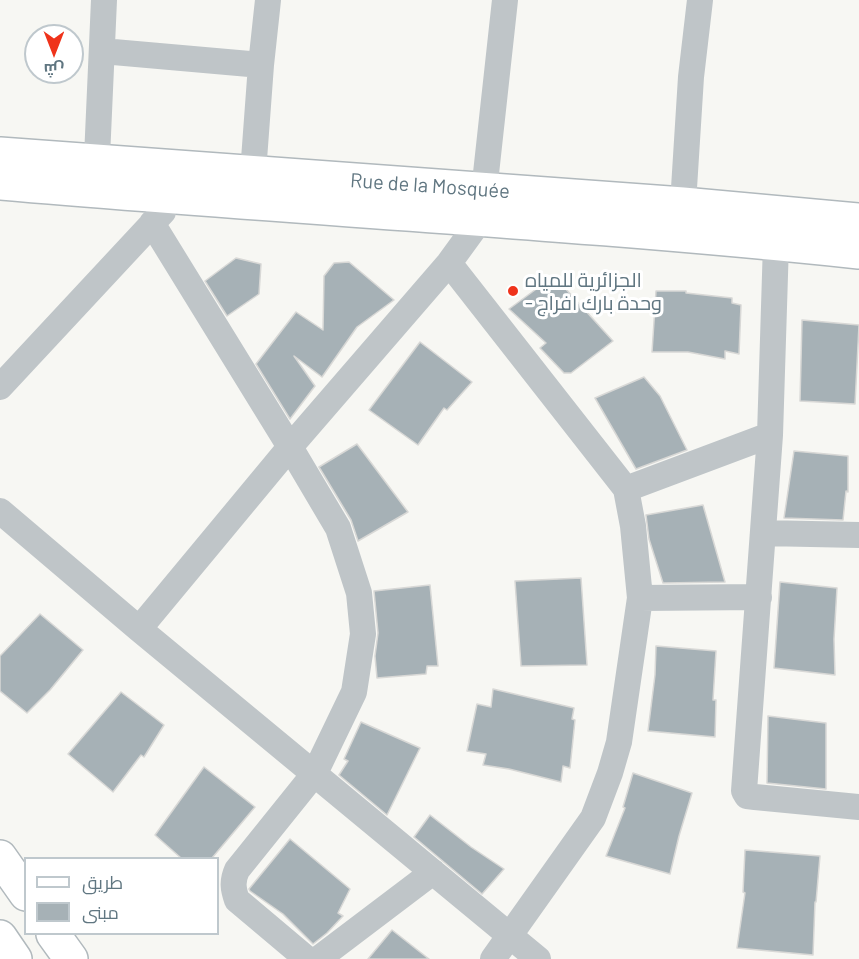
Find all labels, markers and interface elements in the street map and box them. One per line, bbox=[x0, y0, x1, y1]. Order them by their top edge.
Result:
north arrow bbox=[24, 24, 84, 84]
text: ش bbox=[44, 61, 64, 80]
street label: Rue de la Mosquée bbox=[349, 168, 511, 204]
place label: الجزائرية للمياه - وحدة بارك افراج bbox=[525, 268, 662, 315]
marker: الجزائرية للمياه - وحدة بارك افراج bbox=[506, 284, 520, 298]
legend bbox=[24, 857, 219, 935]
text: طريق bbox=[82, 871, 123, 893]
text: مبنى bbox=[82, 901, 119, 923]

